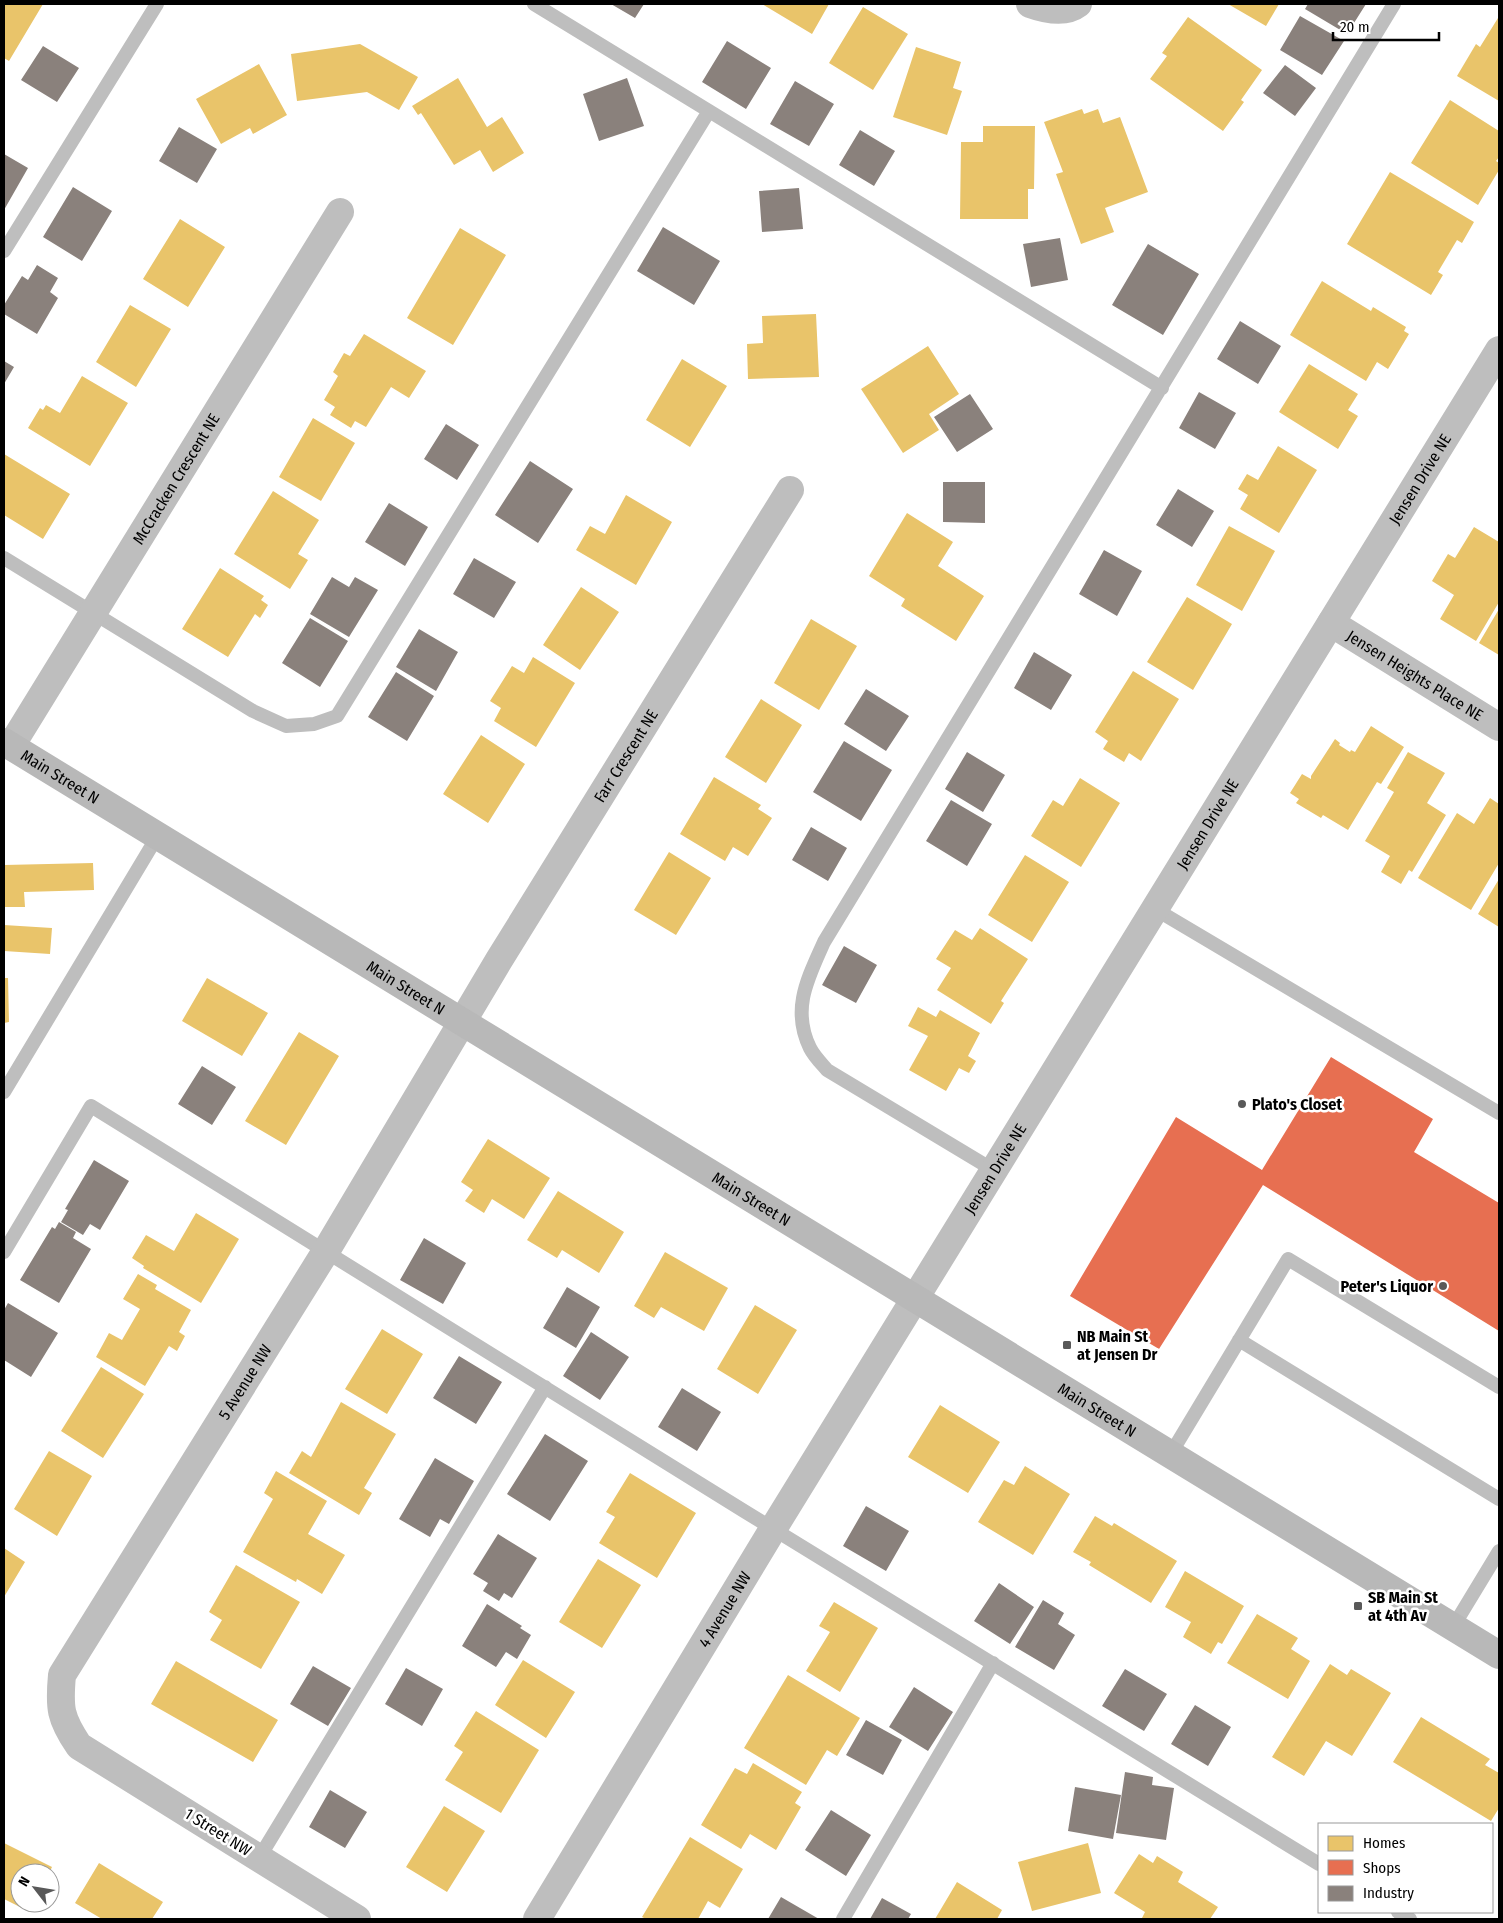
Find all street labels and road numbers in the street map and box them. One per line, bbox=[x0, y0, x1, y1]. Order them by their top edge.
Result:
street label: McCracken Crescent NE bbox=[128, 410, 223, 548]
street label: Jensen Drive NE bbox=[1385, 430, 1455, 528]
street label: Jensen Heights Place NE bbox=[1344, 626, 1487, 724]
street label: Farr Crescent NE bbox=[590, 706, 661, 806]
street label: Main Street N bbox=[18, 745, 103, 808]
street label: Jensen Drive NE bbox=[1172, 775, 1242, 872]
street label: Main Street N bbox=[363, 956, 449, 1019]
street label: Jensen Drive NE bbox=[960, 1120, 1030, 1217]
street label: Main Street N bbox=[709, 1167, 794, 1230]
street label: 5 Avenue NW bbox=[214, 1341, 275, 1423]
street label: Main Street N bbox=[1055, 1379, 1140, 1441]
street label: 4 Avenue NW bbox=[694, 1568, 755, 1651]
street label: 1 Street NW bbox=[181, 1804, 255, 1860]

